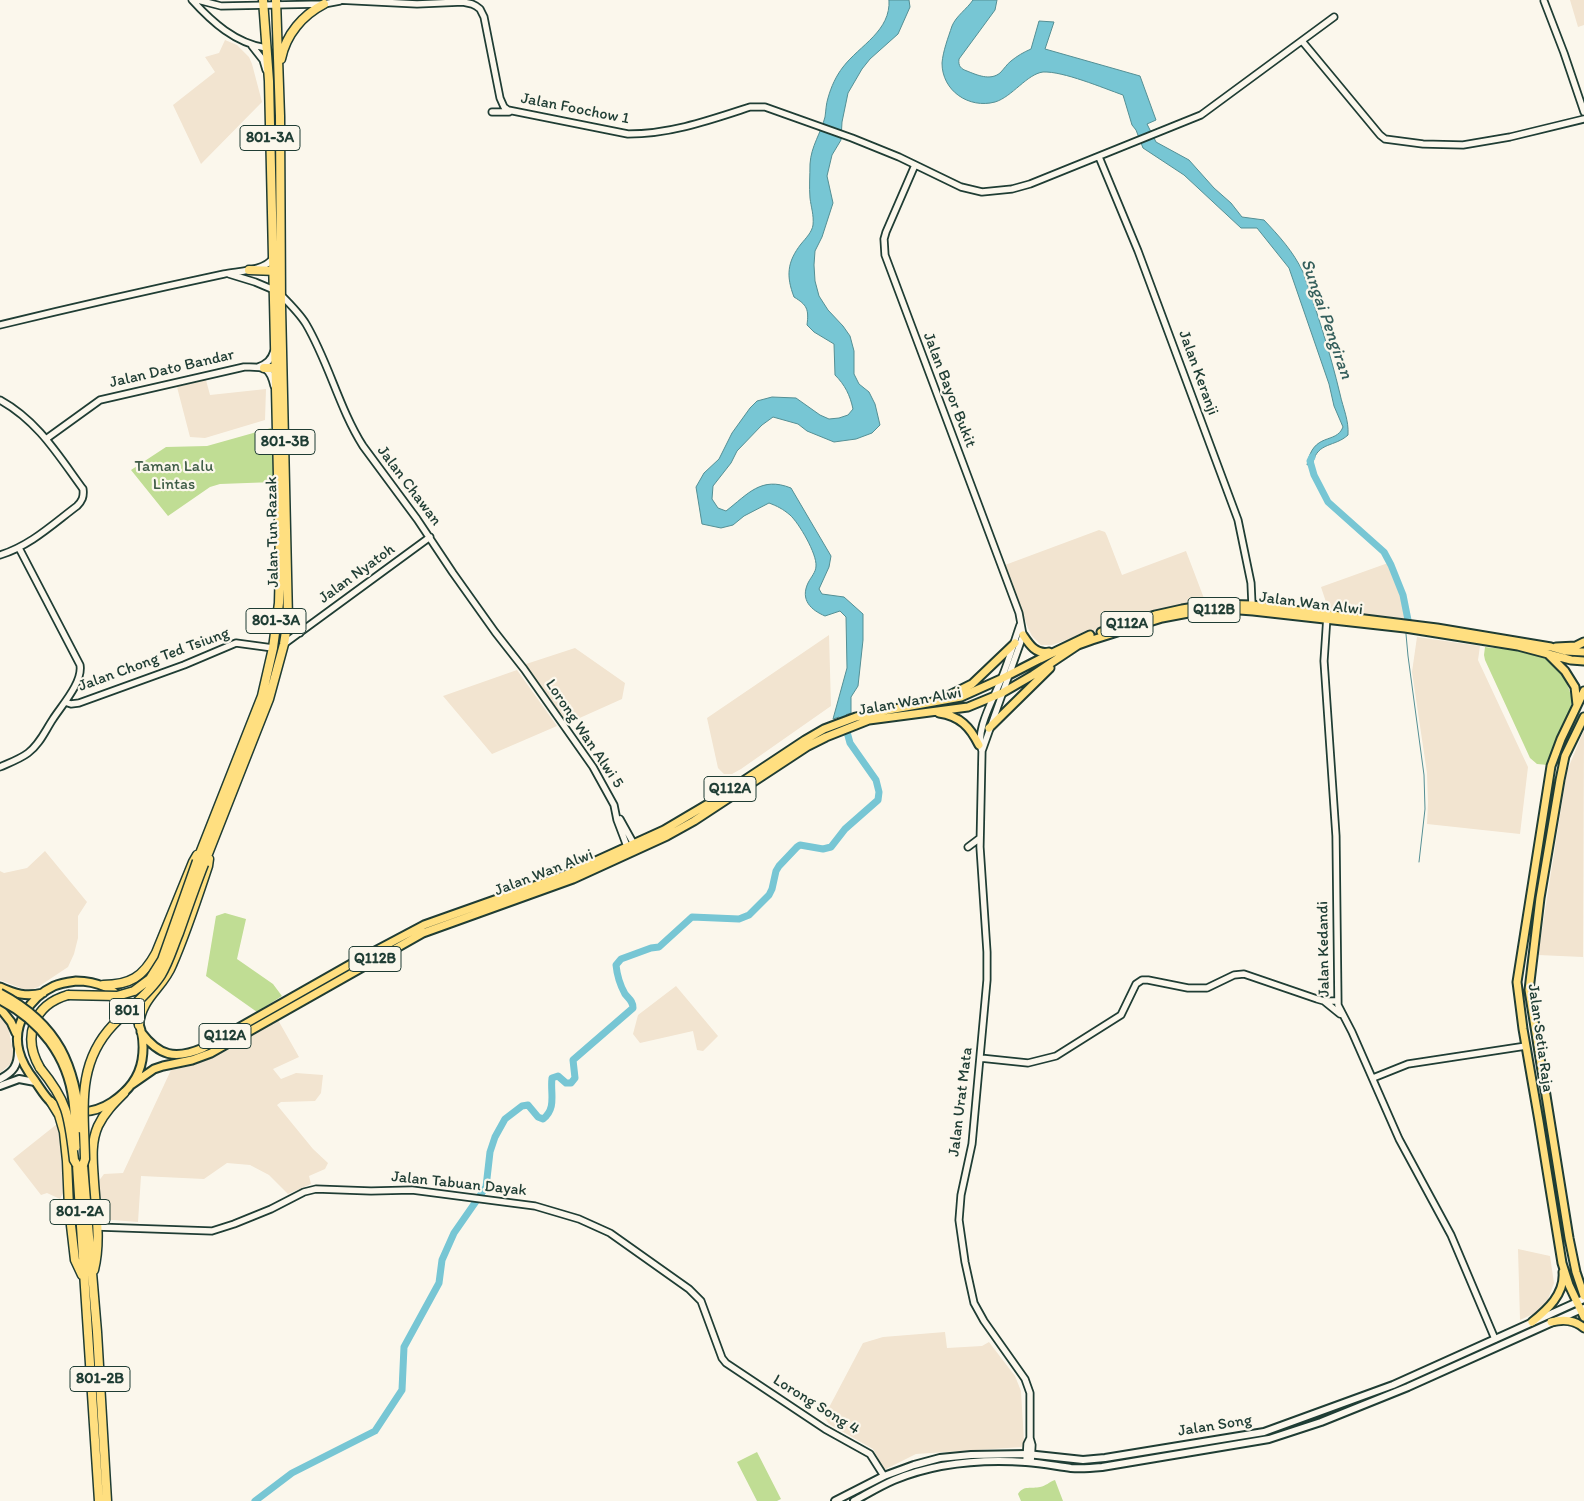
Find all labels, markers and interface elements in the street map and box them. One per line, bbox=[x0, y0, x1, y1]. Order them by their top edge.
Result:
street label: Jalan Foochow 1 bbox=[519, 89, 631, 129]
road number: 801-3A bbox=[240, 126, 300, 150]
water label: Sungai Pengiran bbox=[1295, 256, 1357, 382]
street label: Jalan Keranji bbox=[1174, 328, 1222, 418]
street label: Jalan Bayor Bukit bbox=[918, 330, 980, 450]
street label: Jalan Dato Bandar bbox=[108, 345, 236, 393]
road number: 801-3B bbox=[255, 430, 315, 454]
street label: Jalan Chawan bbox=[373, 442, 445, 530]
park label: Taman Lalu Lintas bbox=[135, 457, 213, 495]
street label: Jalan Tun Razak bbox=[262, 476, 284, 588]
street label: Jalan Nyatoh bbox=[315, 540, 399, 608]
street label: Jalan Wan Alwi bbox=[1258, 588, 1364, 620]
road number: Q112B bbox=[1188, 598, 1240, 622]
road number: 801-3A bbox=[246, 608, 306, 634]
road number: Q112A bbox=[1101, 612, 1153, 636]
street label: Jalan Chong Ted Tsiung bbox=[76, 624, 232, 696]
street label: Lorong Wan Alwi 5 bbox=[541, 676, 627, 792]
street label: Jalan Wan Alwi bbox=[857, 684, 963, 720]
road number: Q112A bbox=[704, 776, 756, 802]
street label: Jalan Wan Alwi bbox=[492, 845, 596, 901]
street label: Jalan Kedandi bbox=[1314, 901, 1334, 997]
road number: Q112B bbox=[349, 946, 401, 972]
street label: Jalan Setia Raja bbox=[1523, 983, 1557, 1093]
road number: 801 bbox=[110, 998, 144, 1024]
road number: Q112A bbox=[199, 1024, 251, 1048]
street label: Jalan Urat Mata bbox=[945, 1046, 977, 1158]
street label: Jalan Tabuan Dayak bbox=[390, 1167, 528, 1201]
road number: 801-2A bbox=[50, 1200, 110, 1224]
road number: 801-2B bbox=[70, 1366, 130, 1392]
street label: Lorong Song 4 bbox=[769, 1371, 863, 1439]
street label: Jalan Song bbox=[1177, 1411, 1253, 1441]

